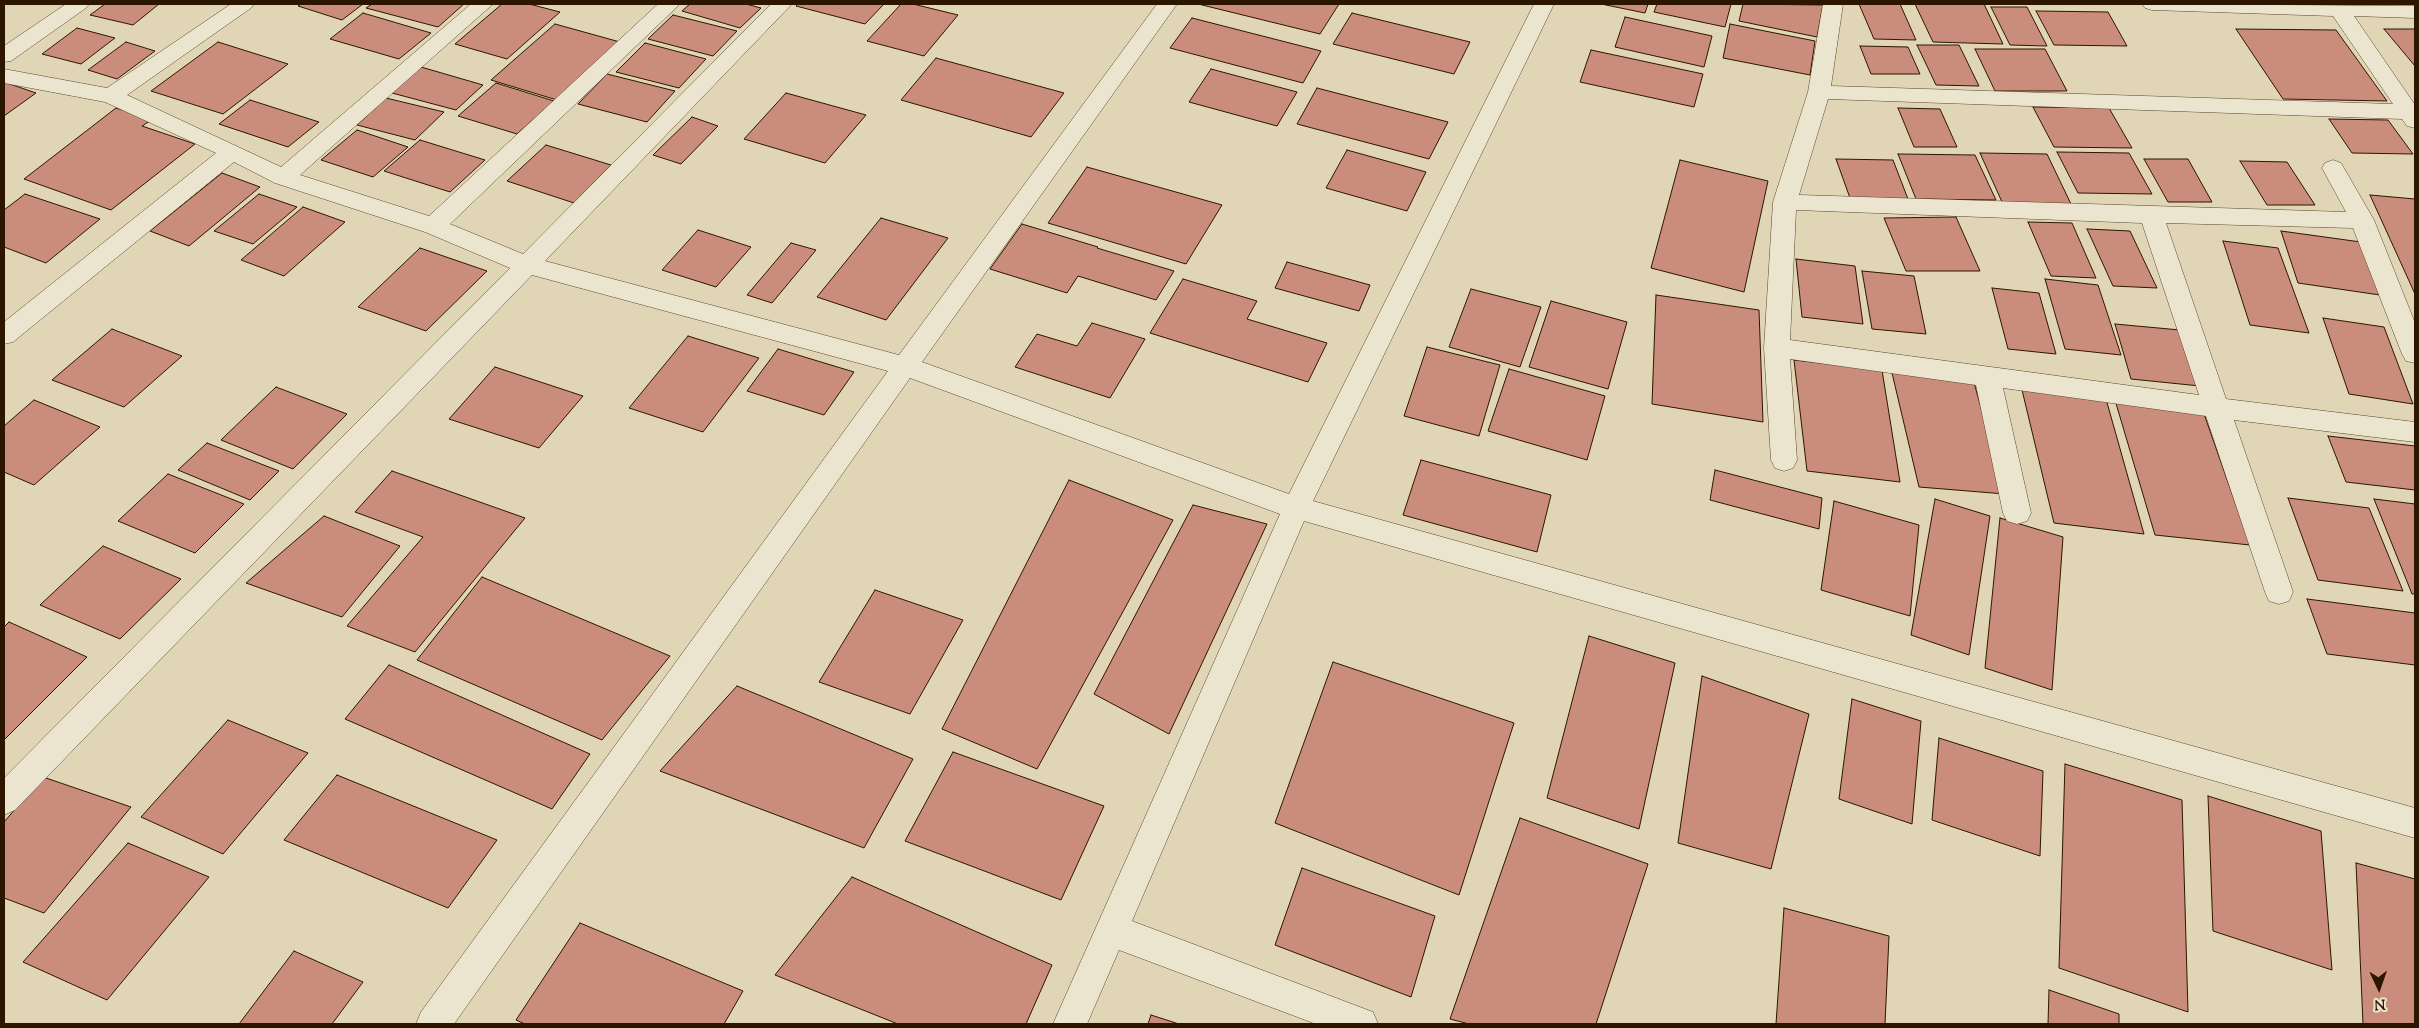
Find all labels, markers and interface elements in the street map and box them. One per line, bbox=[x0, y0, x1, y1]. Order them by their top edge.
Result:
north arrow bbox=[2354, 963, 2404, 1013]
text: N bbox=[2374, 993, 2386, 1013]

